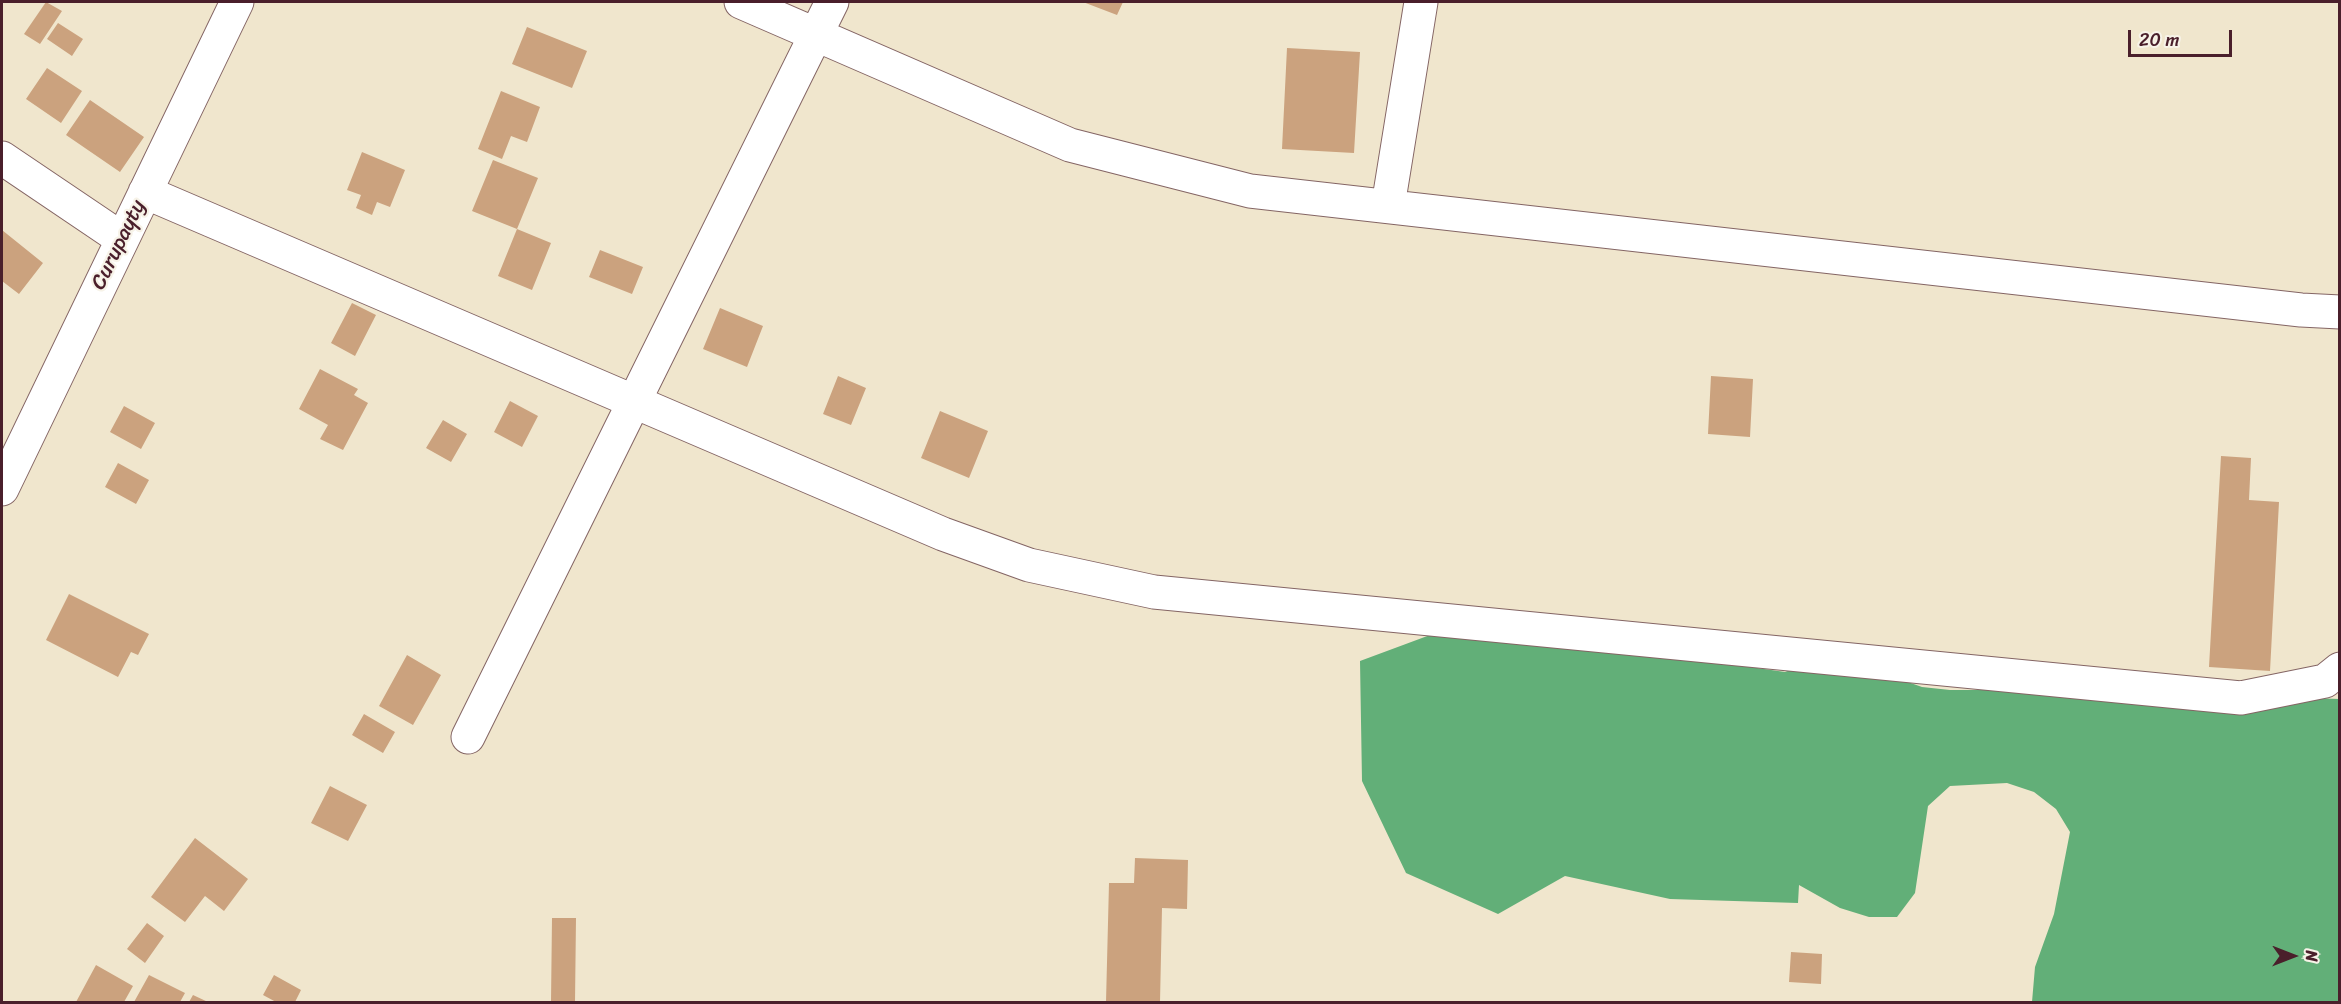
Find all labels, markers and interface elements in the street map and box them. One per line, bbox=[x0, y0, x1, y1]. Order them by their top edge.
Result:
scale bar bbox=[2131, 18, 2234, 56]
text: 20 m bbox=[2139, 24, 2179, 56]
street label: Curupayty bbox=[86, 196, 152, 294]
north arrow bbox=[2263, 926, 2323, 986]
text: N bbox=[2297, 950, 2326, 962]

